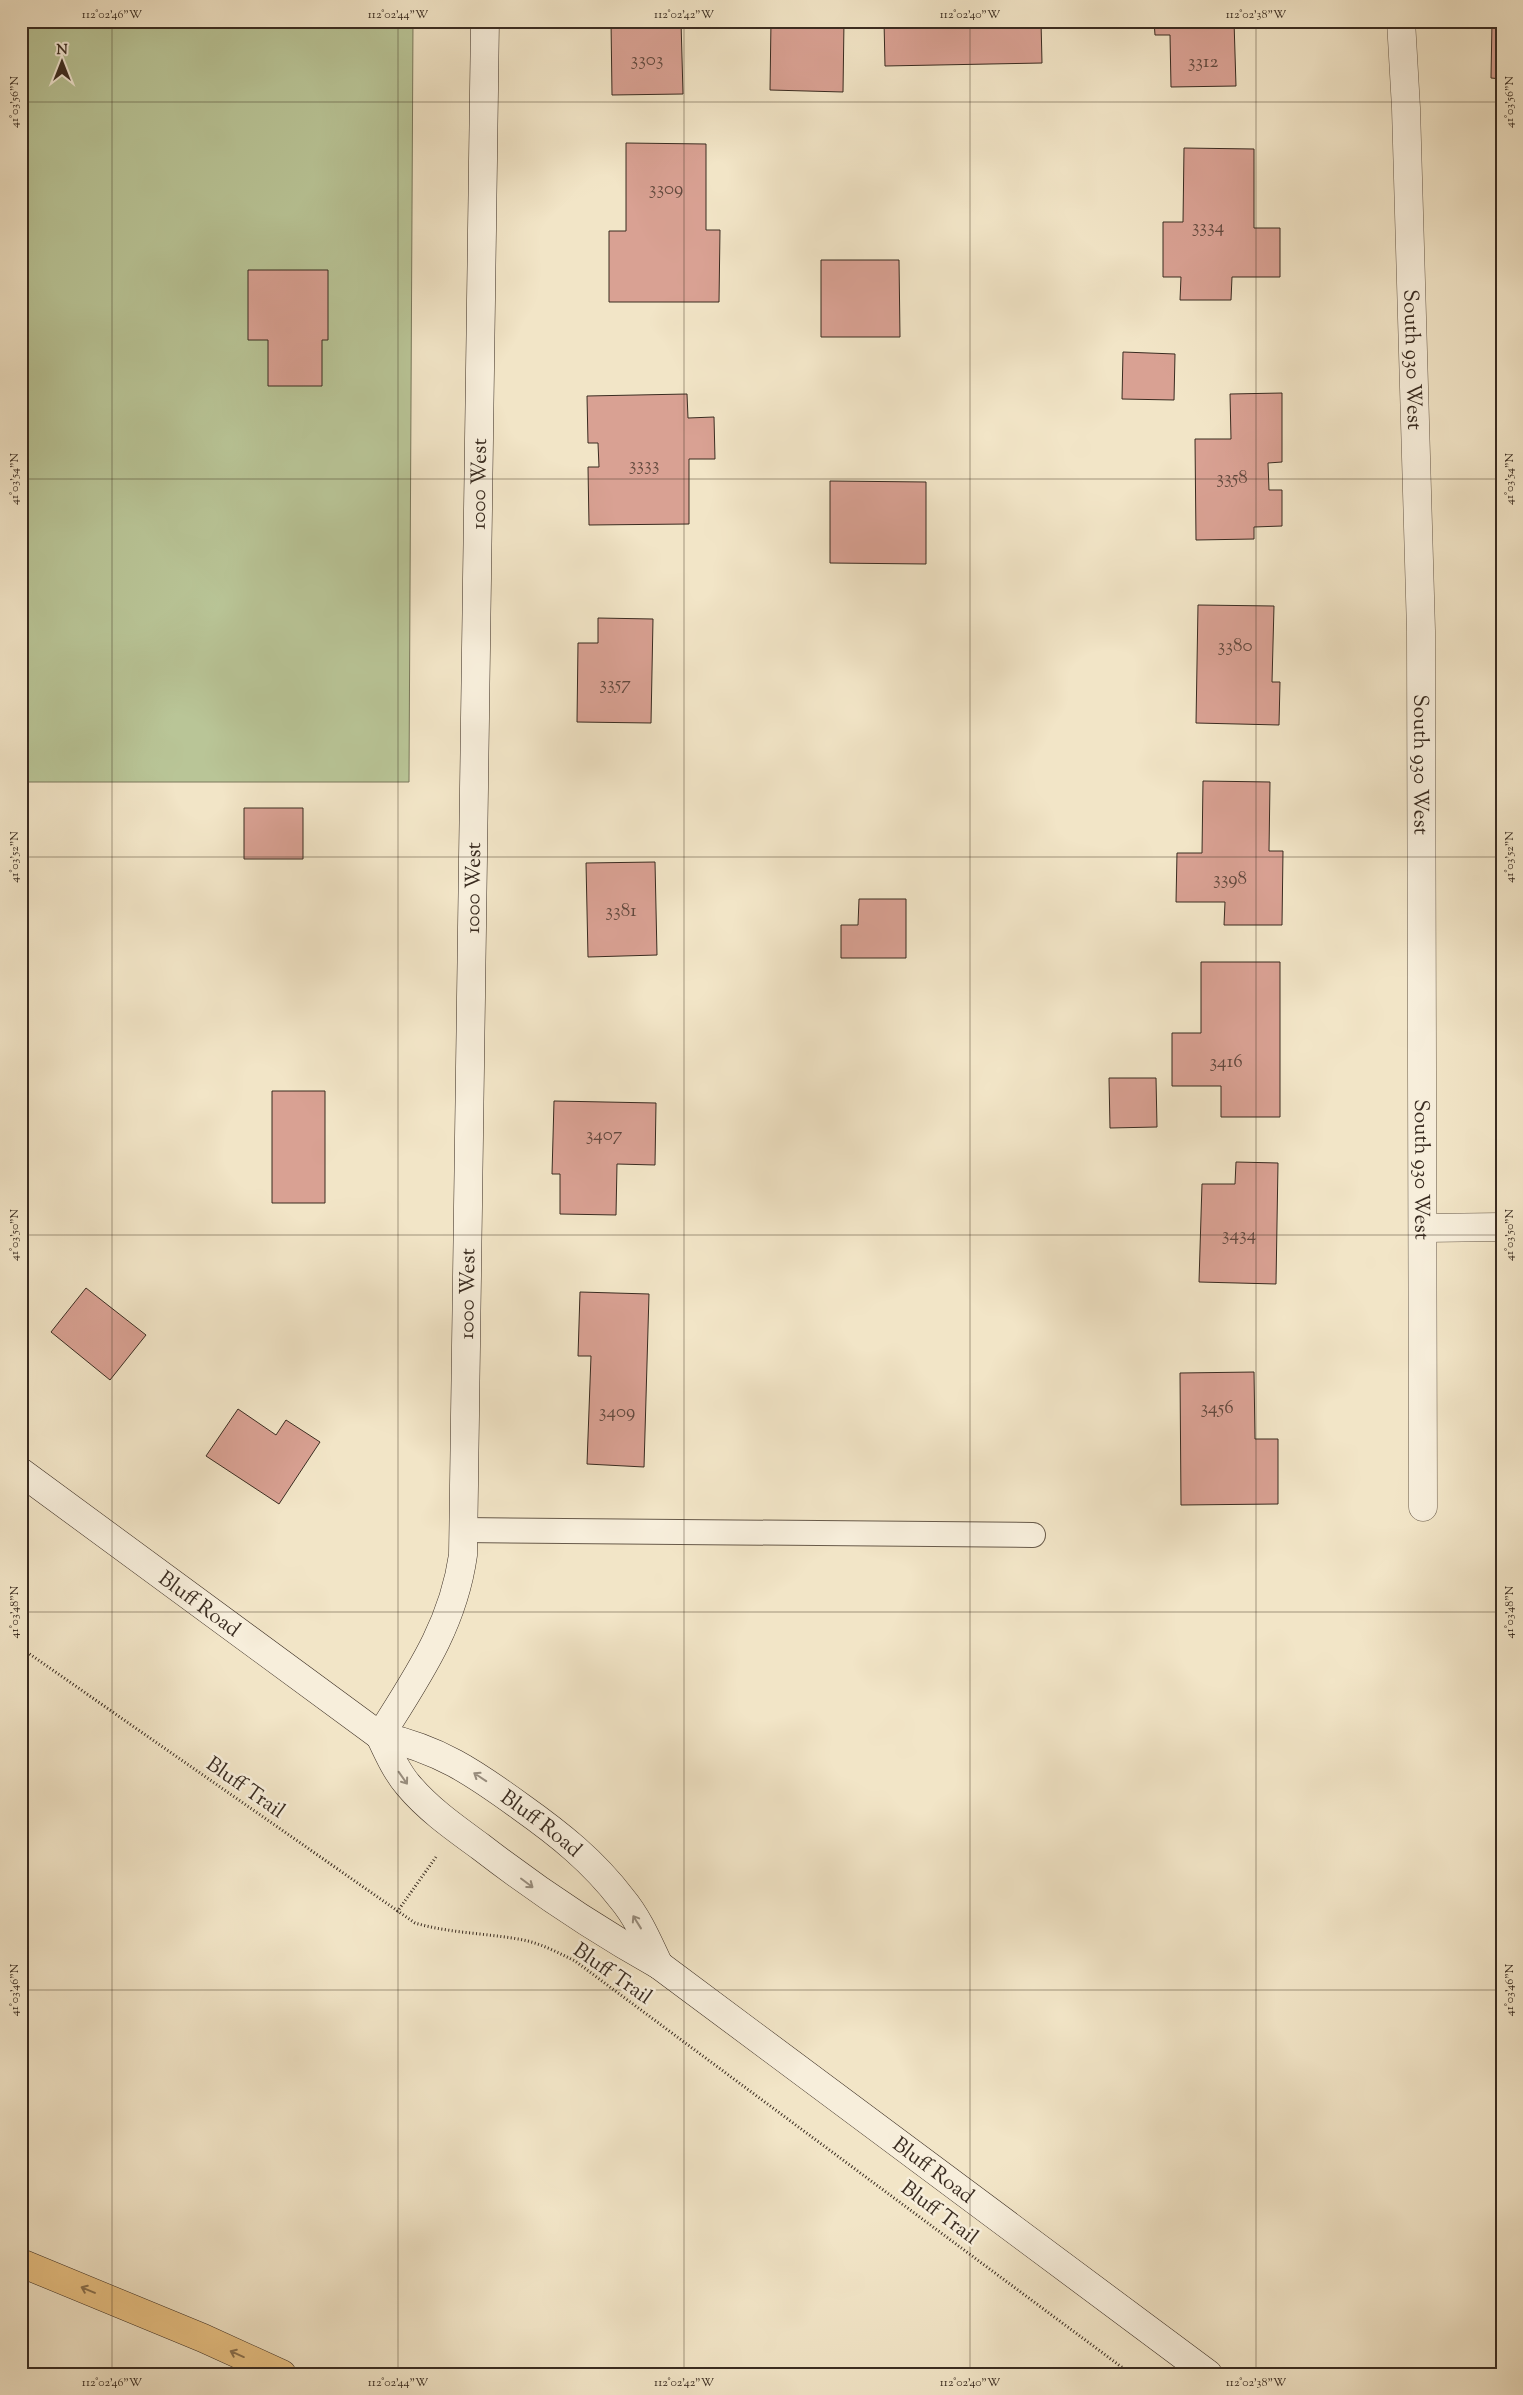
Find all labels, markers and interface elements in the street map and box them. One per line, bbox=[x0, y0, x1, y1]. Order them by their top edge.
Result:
text: 112°02'46"W bbox=[82, 6, 143, 24]
text: 112°02'44"W bbox=[368, 6, 429, 24]
text: 112°02'42"W bbox=[654, 6, 715, 24]
text: 112°02'40"W bbox=[940, 6, 1001, 24]
text: 112°02'38"W bbox=[1226, 6, 1287, 24]
north arrow bbox=[38, 38, 88, 88]
text: N bbox=[56, 41, 68, 61]
house number: 3303 bbox=[631, 47, 663, 74]
house number: 3312 bbox=[1188, 49, 1218, 76]
text: 41°03'56"N bbox=[6, 76, 24, 128]
text: 41°03'56"N bbox=[1501, 76, 1519, 128]
house number: 3309 bbox=[649, 176, 683, 203]
house number: 3334 bbox=[1192, 214, 1225, 241]
street label: South 930 West bbox=[1394, 289, 1428, 431]
street label: 1000 West bbox=[465, 438, 496, 530]
house number: 3333 bbox=[629, 452, 659, 479]
text: 41°03'54"N bbox=[6, 453, 24, 505]
text: 41°03'54"N bbox=[1501, 453, 1519, 505]
house number: 3358 bbox=[1216, 465, 1248, 492]
house number: 3380 bbox=[1218, 633, 1252, 660]
house number: 3357 bbox=[599, 671, 631, 698]
street label: South 930 West bbox=[1404, 694, 1434, 835]
text: 41°03'52"N bbox=[6, 831, 24, 883]
text: 41°03'52"N bbox=[1501, 831, 1519, 883]
street label: 1000 West bbox=[459, 842, 490, 934]
house number: 3398 bbox=[1213, 866, 1247, 893]
house number: 3381 bbox=[605, 898, 637, 925]
house number: 3416 bbox=[1209, 1049, 1243, 1076]
street label: South 930 West bbox=[1405, 1099, 1435, 1240]
house number: 3407 bbox=[586, 1122, 623, 1149]
text: 41°03'50"N bbox=[6, 1209, 24, 1261]
text: 41°03'50"N bbox=[1501, 1209, 1519, 1261]
house number: 3434 bbox=[1222, 1222, 1257, 1249]
street label: 1000 West bbox=[453, 1248, 484, 1340]
house number: 3456 bbox=[1200, 1395, 1234, 1422]
house number: 3409 bbox=[599, 1399, 635, 1426]
street label: Bluff Road bbox=[151, 1565, 246, 1646]
text: 41°03'48"N bbox=[6, 1585, 24, 1638]
text: 41°03'48"N bbox=[1501, 1585, 1519, 1638]
street label: Bluff Trail bbox=[199, 1750, 291, 1827]
one-way arrow bbox=[398, 1771, 408, 1785]
one-way arrow bbox=[473, 1772, 487, 1782]
street label: Bluff Road bbox=[493, 1784, 588, 1865]
one-way arrow bbox=[520, 1878, 534, 1888]
one-way arrow bbox=[632, 1915, 642, 1929]
street label: Bluff Trail bbox=[566, 1936, 658, 2013]
text: 41°03'46"N bbox=[6, 1963, 24, 2016]
text: 41°03'46"N bbox=[1501, 1963, 1519, 2016]
street label: Bluff Road bbox=[885, 2131, 980, 2212]
street label: Bluff Trail bbox=[894, 2174, 984, 2253]
one-way arrow bbox=[81, 2284, 96, 2294]
one-way arrow bbox=[230, 2348, 245, 2358]
text: 112°02'46"W bbox=[82, 2374, 143, 2392]
text: 112°02'44"W bbox=[368, 2374, 429, 2392]
text: 112°02'42"W bbox=[654, 2374, 715, 2392]
text: 112°02'40"W bbox=[940, 2374, 1001, 2392]
text: 112°02'38"W bbox=[1226, 2374, 1287, 2392]

